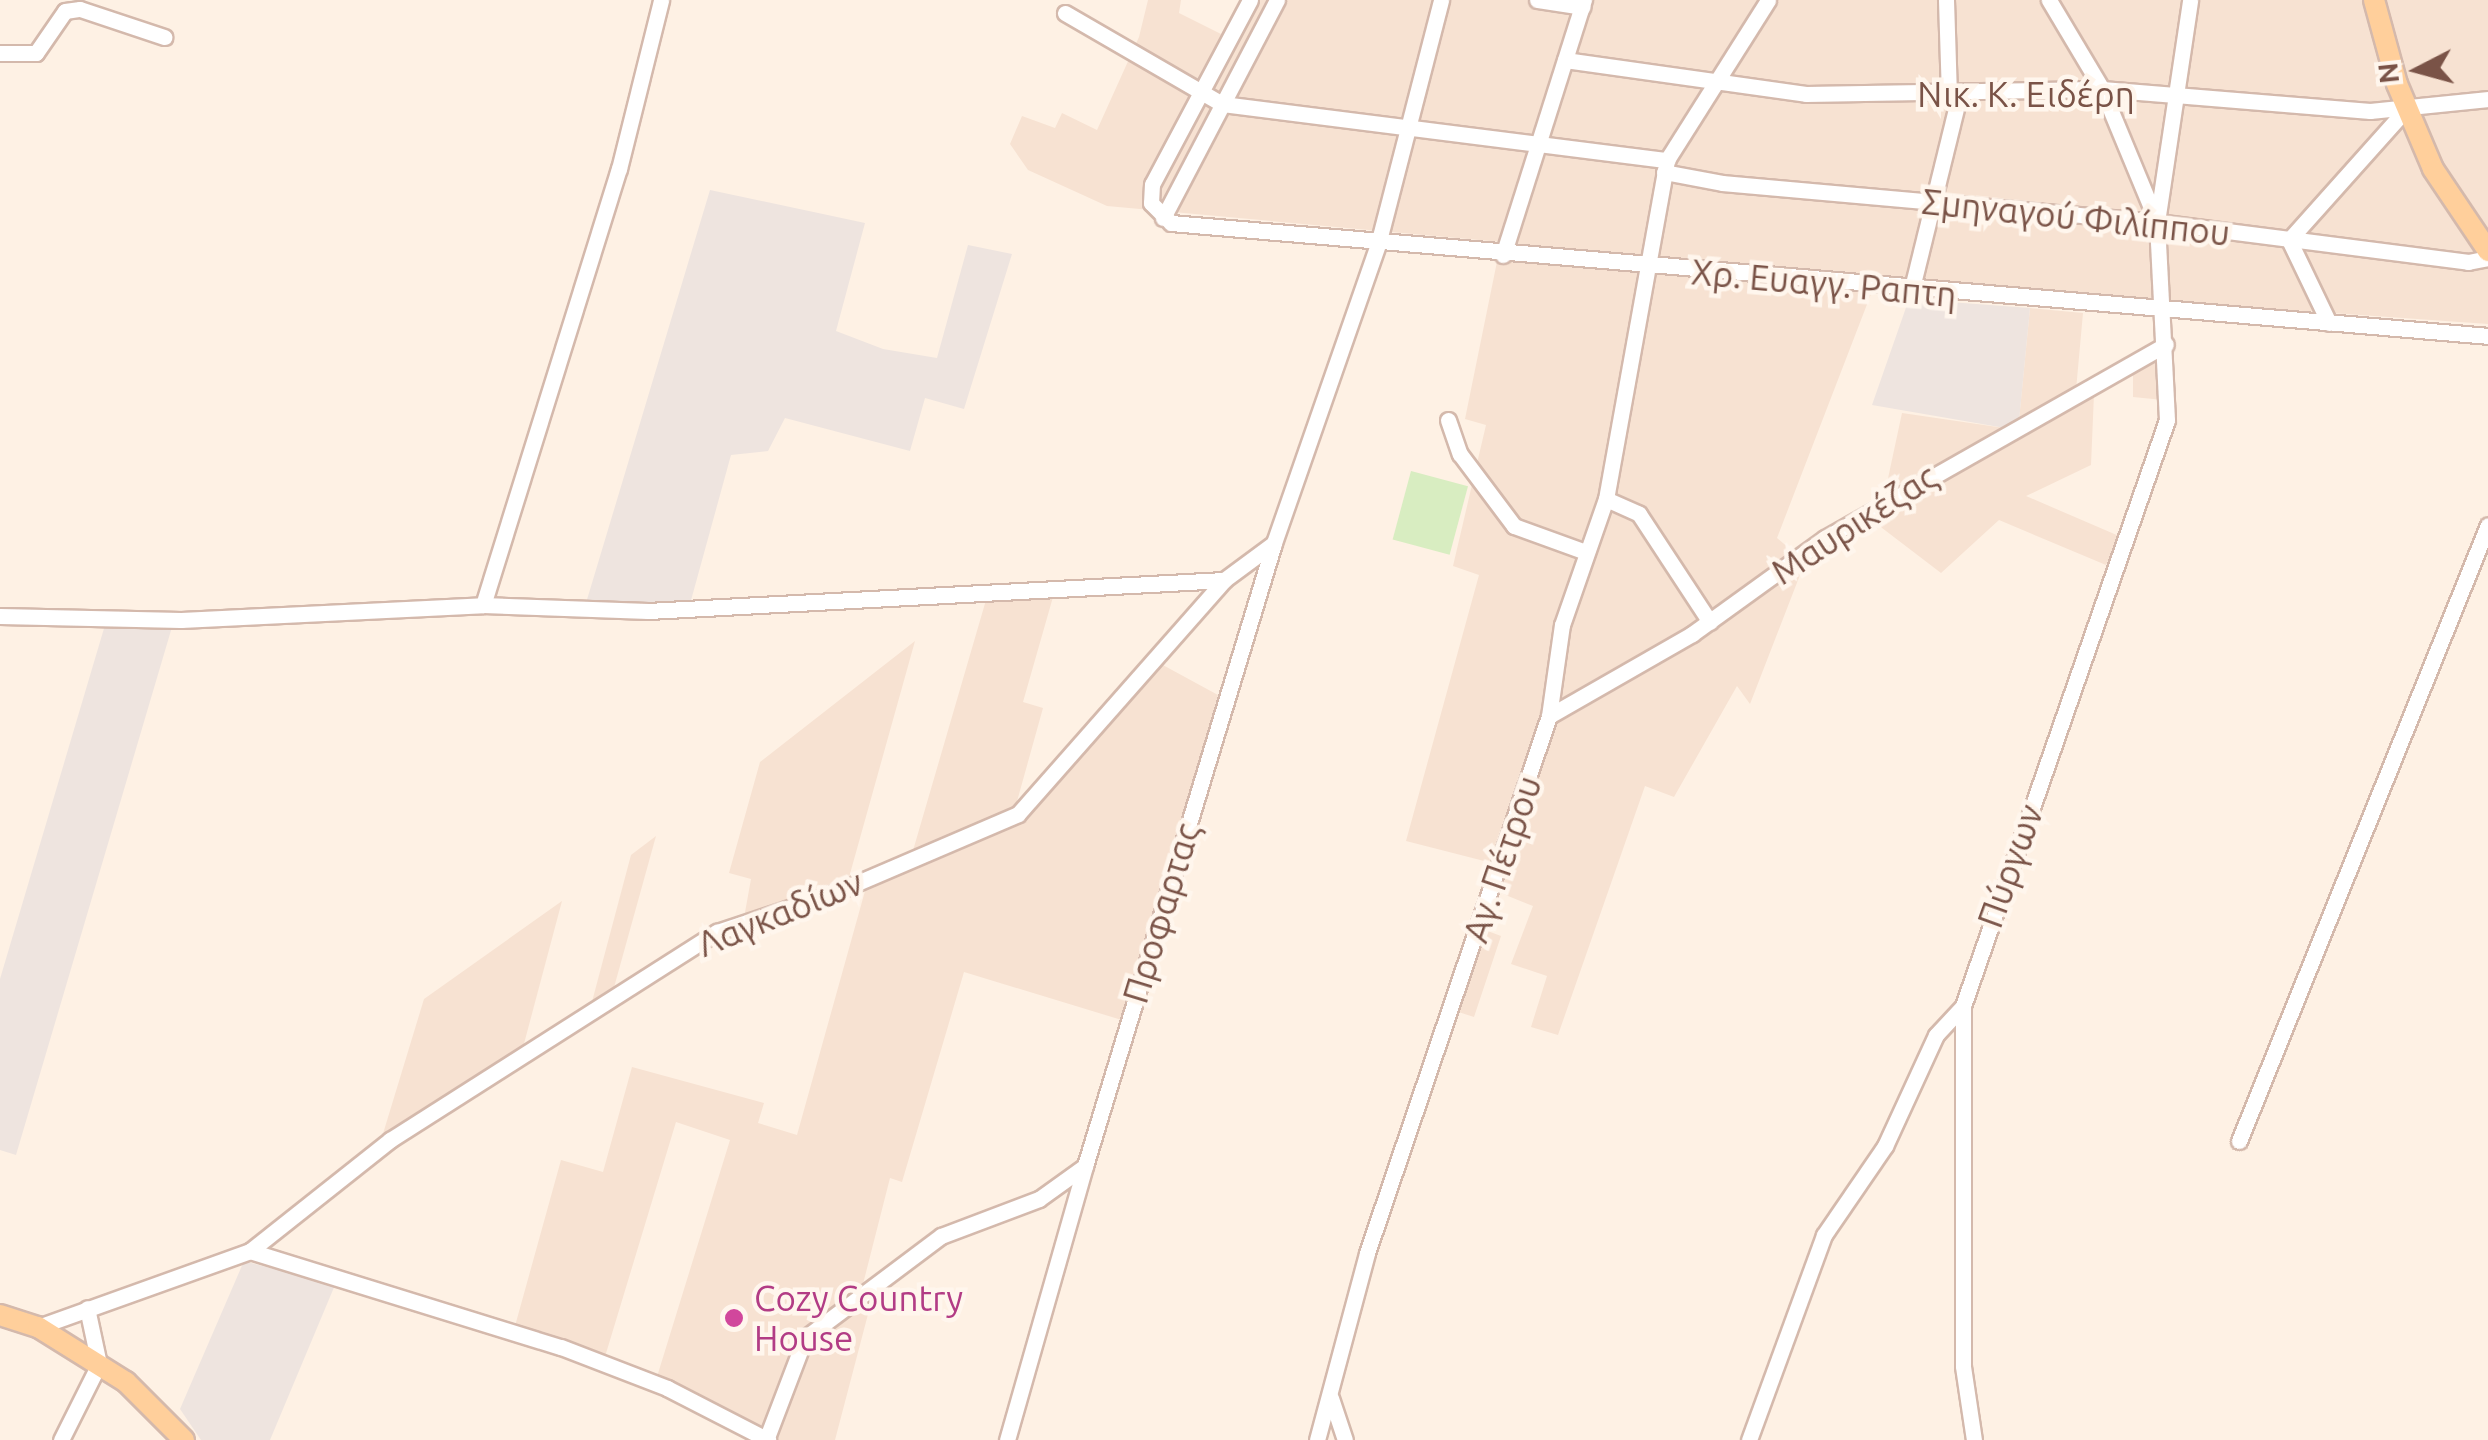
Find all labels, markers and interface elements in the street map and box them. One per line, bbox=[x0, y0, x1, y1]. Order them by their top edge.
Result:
north arrow bbox=[2368, 20, 2468, 120]
text: N bbox=[2371, 61, 2404, 85]
street label: Νικ. Κ. Ειδέρη bbox=[1917, 73, 2135, 115]
street label: Σμηναγού Φιλίππου bbox=[1920, 180, 2232, 254]
street label: Χρ. Ευαγγ. Ραπτη bbox=[1690, 250, 1958, 316]
street label: Μαυρικέζας bbox=[1764, 455, 1944, 593]
street label: Αγ. Πέτρου bbox=[1454, 770, 1550, 948]
street label: Πύργων bbox=[1968, 799, 2052, 933]
street label: Προφαρτας bbox=[1114, 818, 1208, 1008]
street label: Λαγκαδίων bbox=[691, 861, 869, 965]
place label: Cozy Country House bbox=[754, 1277, 963, 1359]
marker: Cozy Country House bbox=[723, 1307, 745, 1329]

